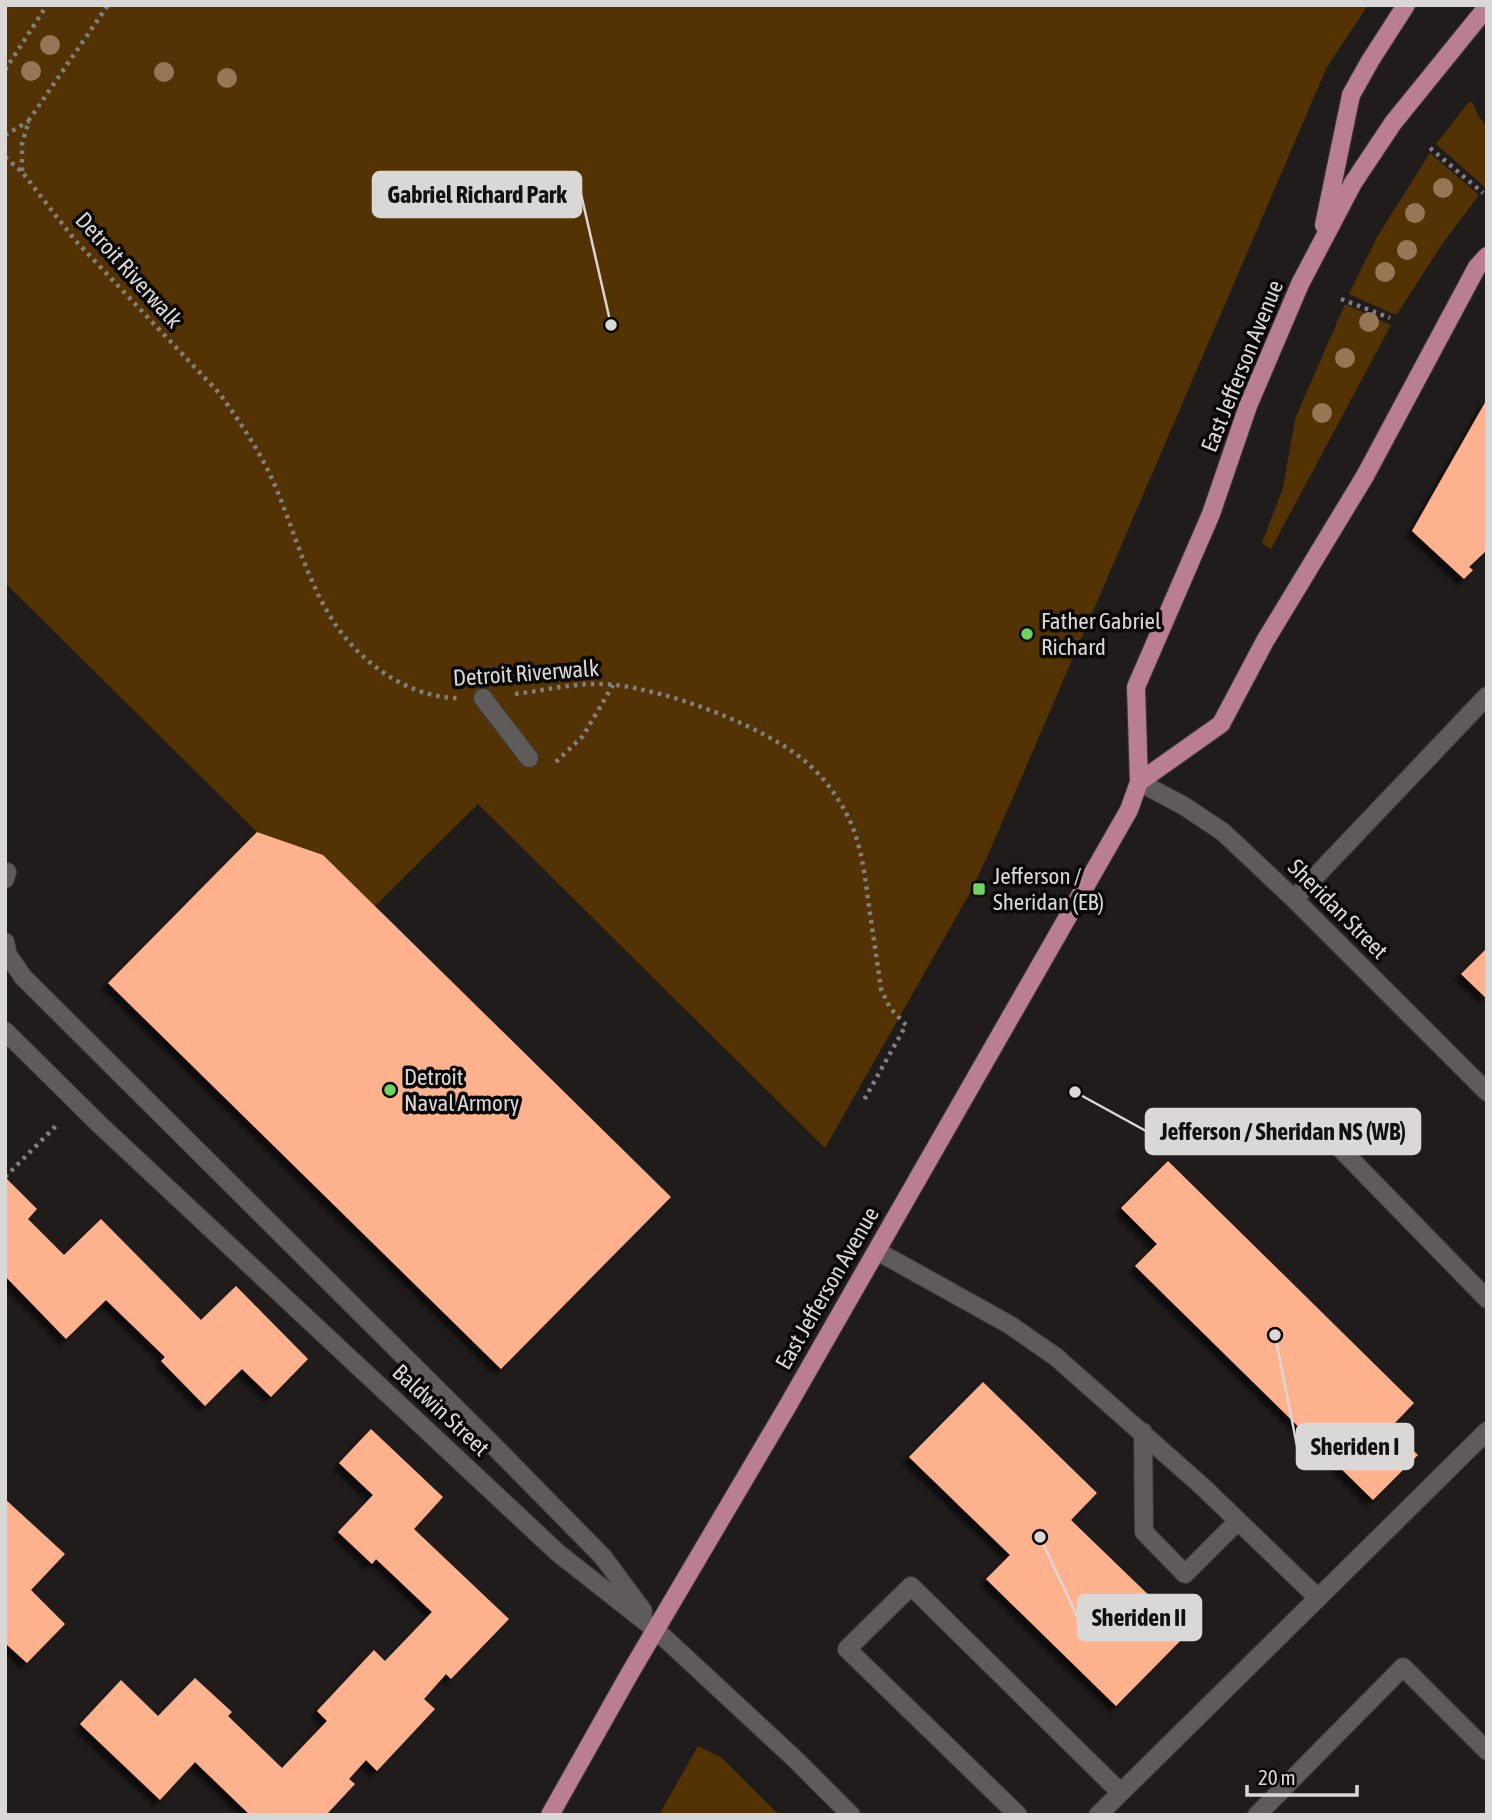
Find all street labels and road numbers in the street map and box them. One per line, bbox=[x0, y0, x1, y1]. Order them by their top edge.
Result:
street label: Detroit Riverwalk bbox=[70, 207, 188, 333]
street label: East Jefferson Avenue bbox=[1196, 276, 1288, 456]
street label: Detroit Riverwalk bbox=[452, 655, 600, 691]
street label: Sheridan Street bbox=[1283, 854, 1393, 964]
street label: East Jefferson Avenue bbox=[770, 1202, 884, 1374]
street label: Baldwin Street bbox=[387, 1359, 495, 1461]

